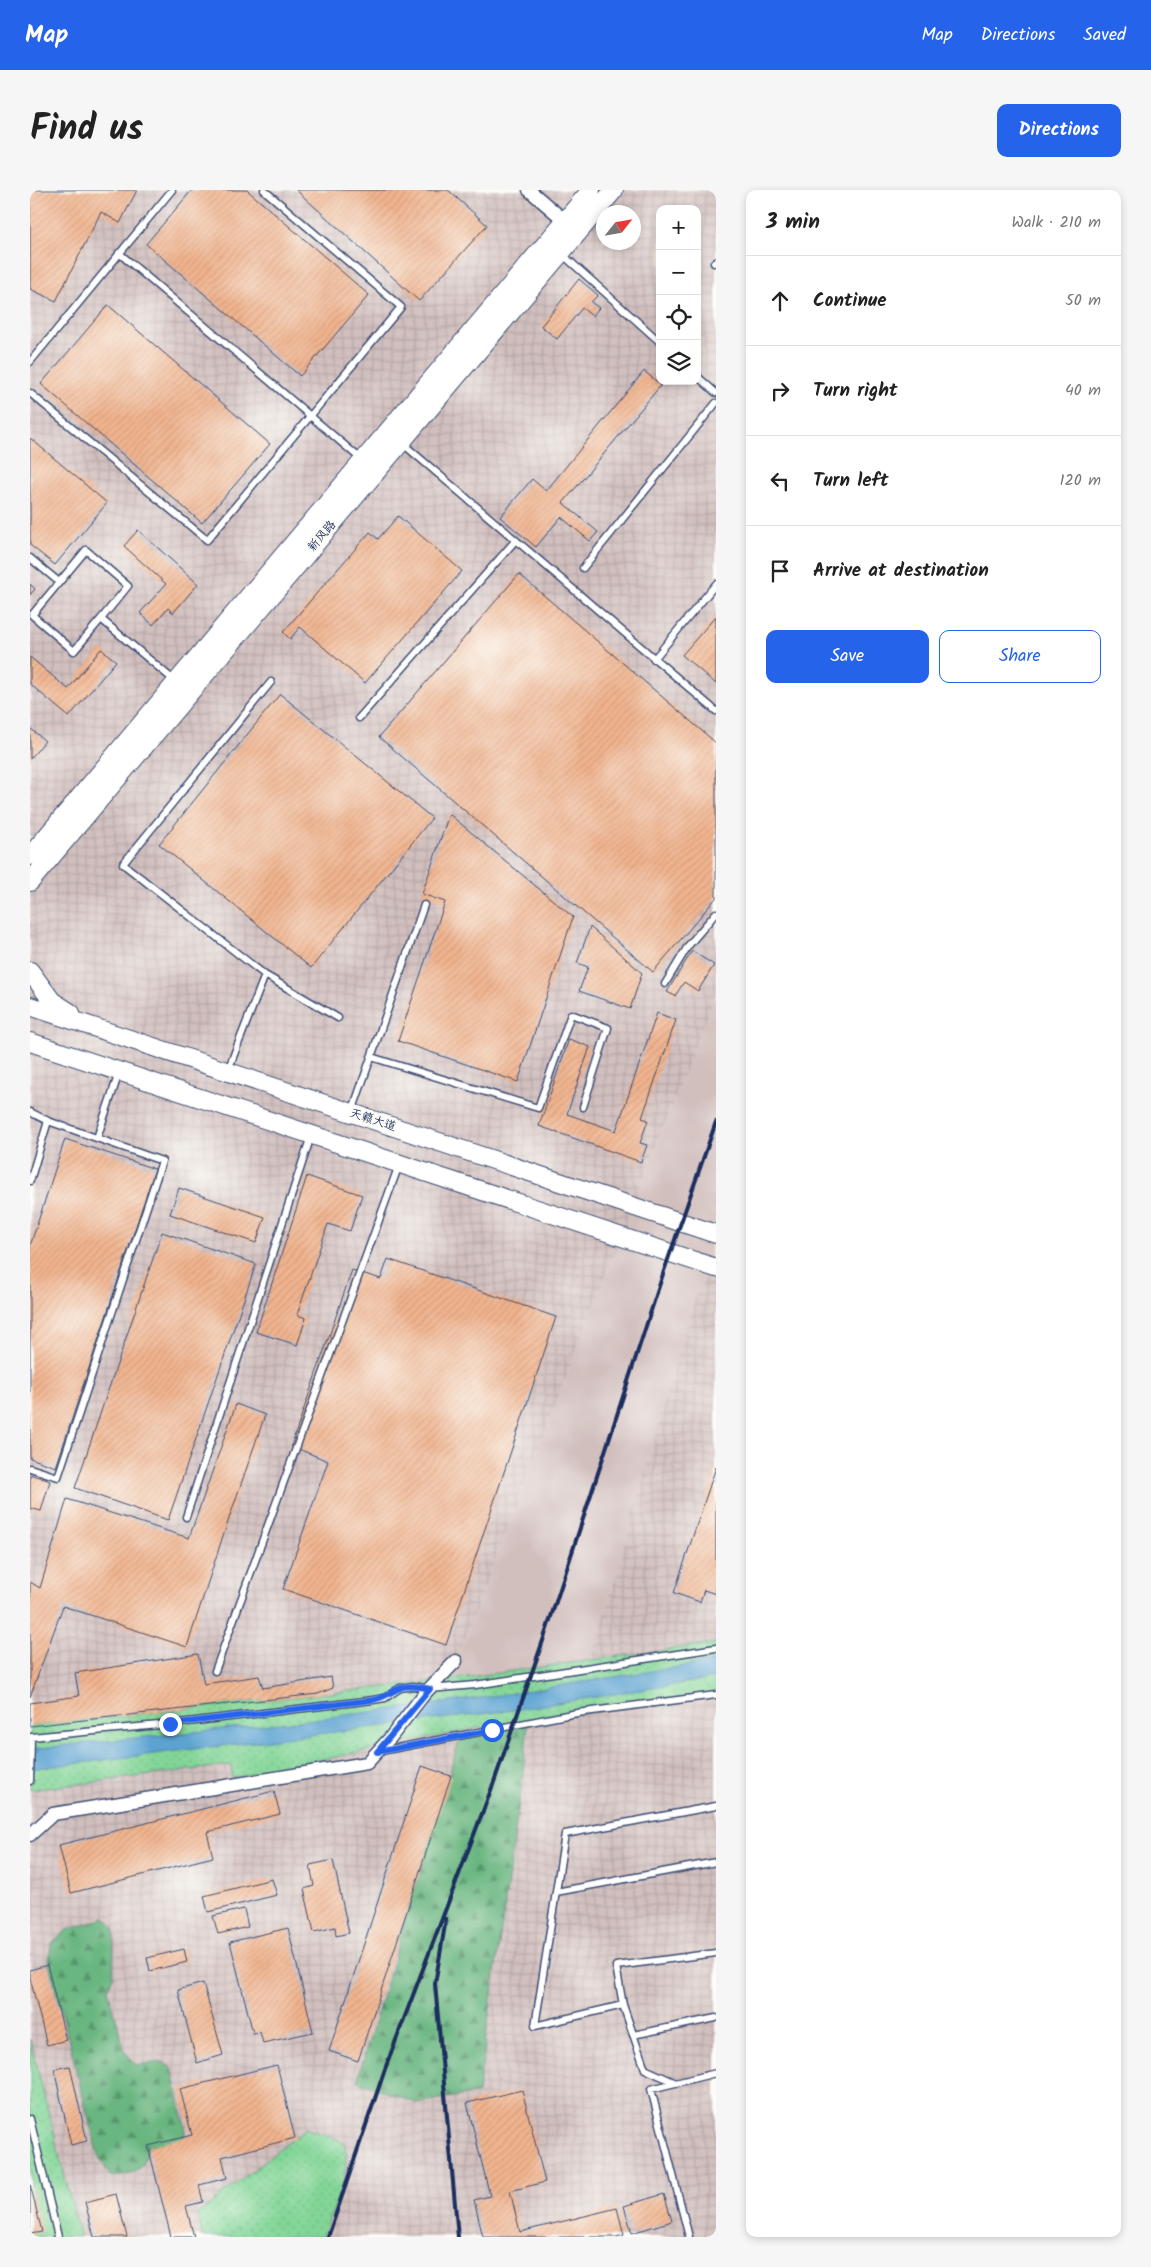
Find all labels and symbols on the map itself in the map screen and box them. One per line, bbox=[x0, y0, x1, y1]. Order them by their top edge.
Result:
north arrow bbox=[596, 205, 641, 250]
street label: 新风路 bbox=[303, 516, 341, 556]
street label: 天籁大道 bbox=[347, 1104, 399, 1136]
route end bbox=[159, 1713, 182, 1736]
route start bbox=[481, 1719, 504, 1742]

